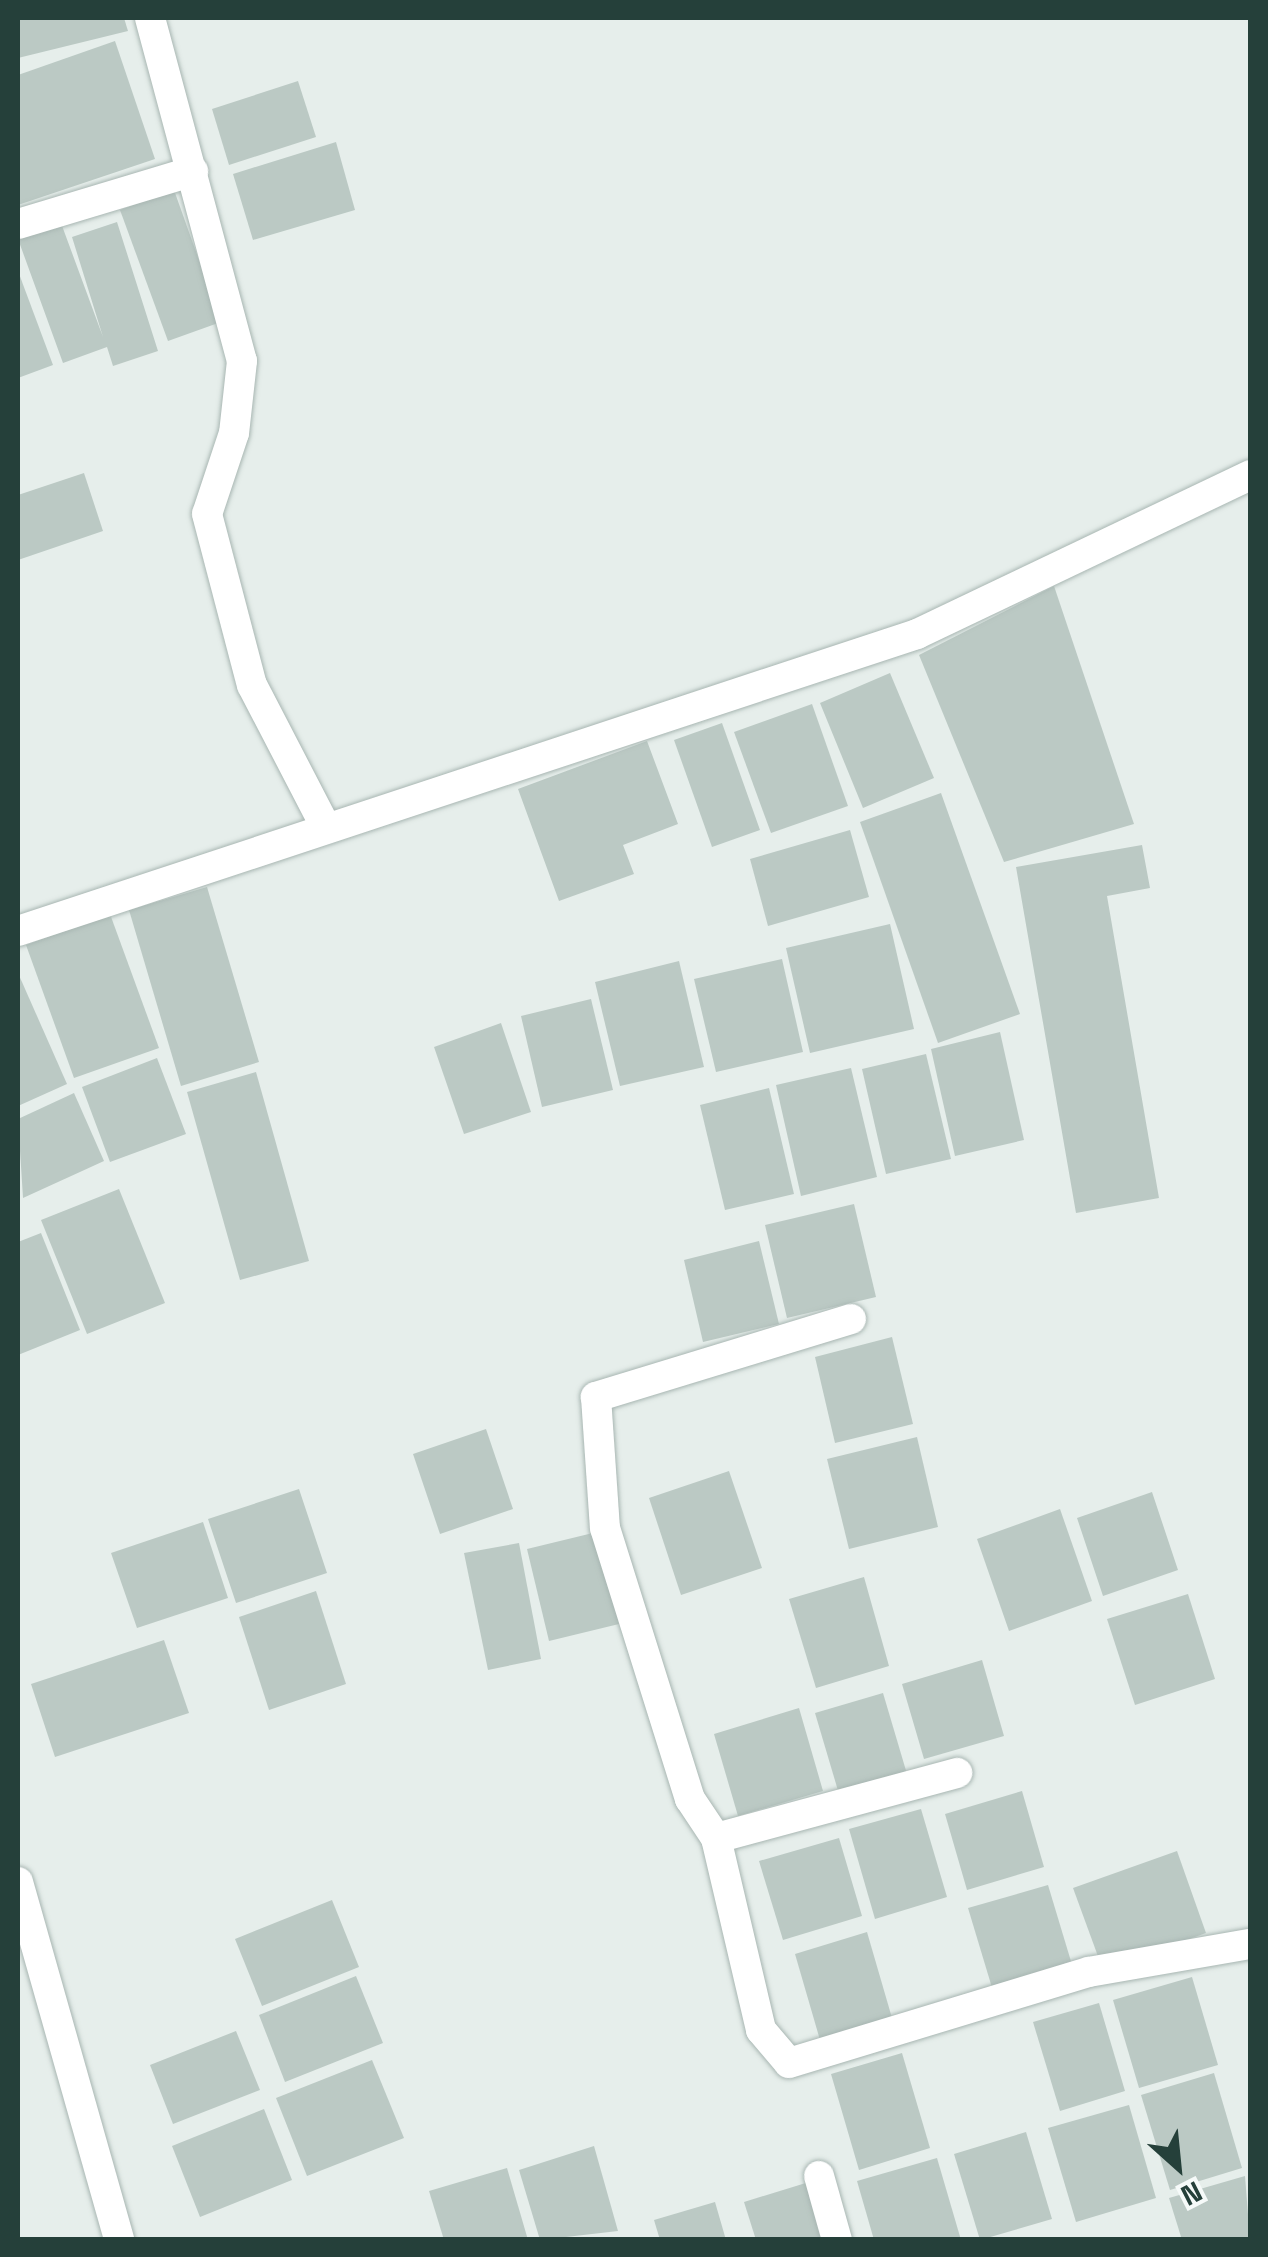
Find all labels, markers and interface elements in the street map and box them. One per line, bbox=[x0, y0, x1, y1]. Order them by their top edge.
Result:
north arrow bbox=[1128, 2117, 1228, 2217]
text: N bbox=[1175, 2173, 1208, 2214]

